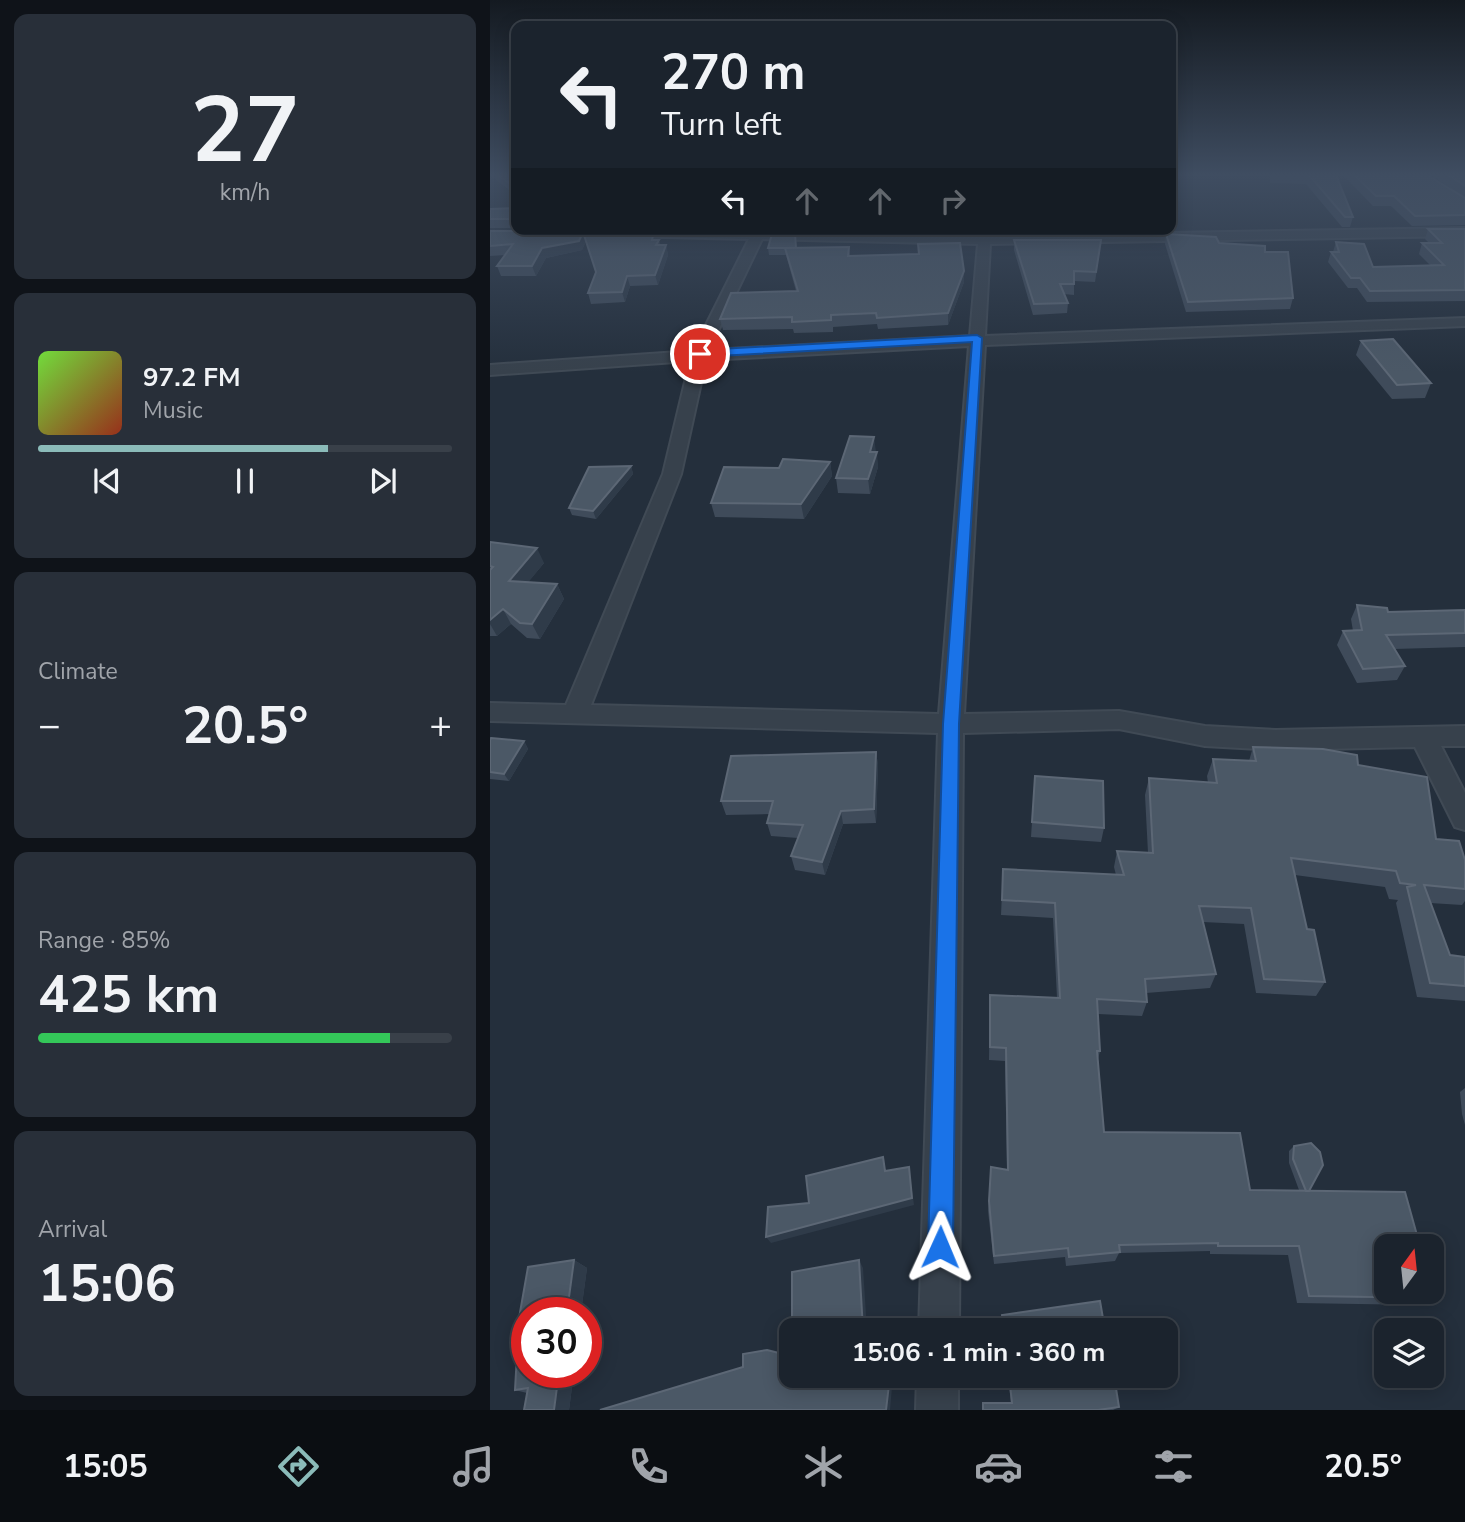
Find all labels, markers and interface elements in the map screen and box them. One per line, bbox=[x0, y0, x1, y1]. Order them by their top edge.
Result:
text: 270 m bbox=[661, 39, 805, 106]
icon: left bbox=[546, 49, 637, 140]
text: 27 bbox=[190, 69, 300, 193]
text: Turn left bbox=[661, 103, 781, 146]
text: km/h bbox=[220, 177, 270, 208]
icon: left bbox=[715, 182, 753, 220]
icon: ahead bbox=[788, 182, 826, 220]
icon: ahead bbox=[861, 182, 899, 220]
icon: right bbox=[934, 182, 972, 220]
pin bbox=[670, 324, 730, 384]
icon: arrive bbox=[681, 335, 719, 373]
text: 97.2 FM bbox=[143, 360, 240, 395]
text: Music bbox=[143, 395, 203, 426]
icon: previous bbox=[88, 462, 126, 500]
icon: pause bbox=[226, 462, 264, 500]
icon: next bbox=[364, 462, 402, 500]
text: Climate bbox=[38, 656, 118, 687]
text: 20.5° bbox=[182, 690, 308, 761]
text: − bbox=[38, 700, 61, 751]
text: + bbox=[429, 700, 452, 751]
text: Range · 85% bbox=[38, 925, 170, 956]
text: 425 km bbox=[38, 959, 219, 1030]
position arrow bbox=[903, 1210, 977, 1284]
text: Arrival bbox=[38, 1214, 107, 1245]
north arrow bbox=[1374, 1234, 1444, 1304]
map controls bbox=[1374, 1234, 1444, 1388]
text: 15:06 bbox=[38, 1248, 176, 1319]
speed limit sign: 30 bbox=[511, 1297, 602, 1388]
button: layers bbox=[1374, 1318, 1444, 1388]
text: 15:06 · 1 min · 360 m bbox=[852, 1335, 1105, 1370]
icon: directions bbox=[274, 1442, 323, 1491]
icon: music bbox=[449, 1442, 498, 1491]
icon: phone bbox=[624, 1442, 673, 1491]
icon: climate bbox=[799, 1442, 848, 1491]
icon: car bbox=[974, 1442, 1023, 1491]
icon: filters bbox=[1149, 1442, 1198, 1491]
text: 15:05 bbox=[63, 1445, 148, 1488]
text: 20.5° bbox=[1324, 1445, 1402, 1488]

